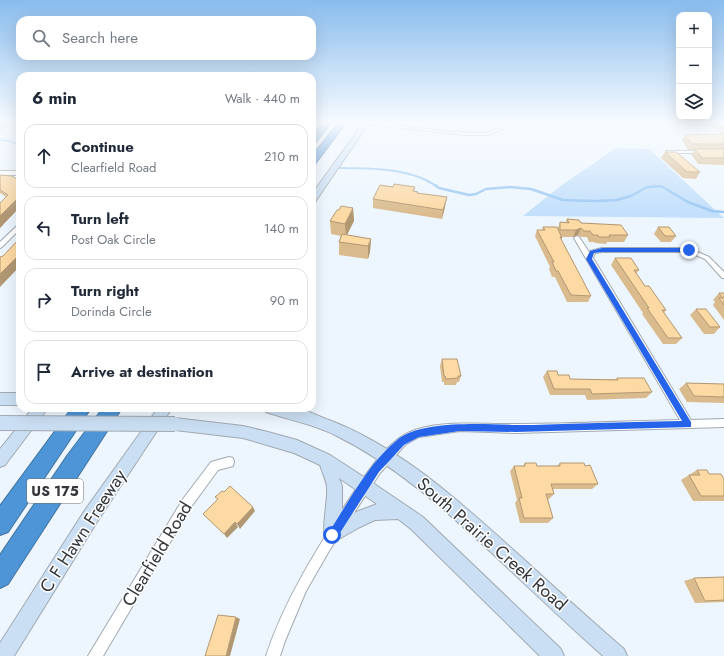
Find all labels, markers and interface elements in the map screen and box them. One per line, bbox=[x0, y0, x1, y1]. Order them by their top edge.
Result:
map controls bbox=[676, 12, 712, 120]
button: + bbox=[676, 12, 712, 48]
search box bbox=[16, 16, 316, 60]
icon: search bbox=[30, 27, 52, 49]
text: Search here bbox=[62, 27, 138, 49]
button: − bbox=[676, 48, 712, 84]
button: layers bbox=[676, 84, 712, 120]
text: 6 min bbox=[32, 86, 77, 110]
text: Walk · 440 m bbox=[225, 89, 300, 108]
text: Continue bbox=[71, 136, 134, 158]
icon: ahead bbox=[33, 145, 55, 167]
text: 210 m bbox=[264, 147, 299, 166]
text: Clearfield Road bbox=[71, 158, 156, 177]
text: Turn left bbox=[71, 208, 129, 230]
icon: left bbox=[33, 217, 55, 239]
text: 140 m bbox=[264, 219, 299, 238]
text: Post Oak Circle bbox=[71, 230, 156, 249]
route end bbox=[680, 241, 698, 259]
text: Turn right bbox=[71, 280, 139, 302]
icon: right bbox=[33, 289, 55, 311]
text: 90 m bbox=[270, 291, 299, 310]
text: Dorinda Circle bbox=[71, 302, 152, 321]
icon: arrive bbox=[33, 361, 55, 383]
text: Arrive at destination bbox=[71, 361, 213, 383]
street label: C F Hawn Freeway bbox=[33, 464, 133, 598]
street label: South Prairie Creek Road bbox=[411, 471, 573, 617]
road number: US 175 bbox=[27, 479, 83, 503]
street label: Clearfield Road bbox=[115, 497, 199, 611]
route start bbox=[323, 526, 341, 544]

